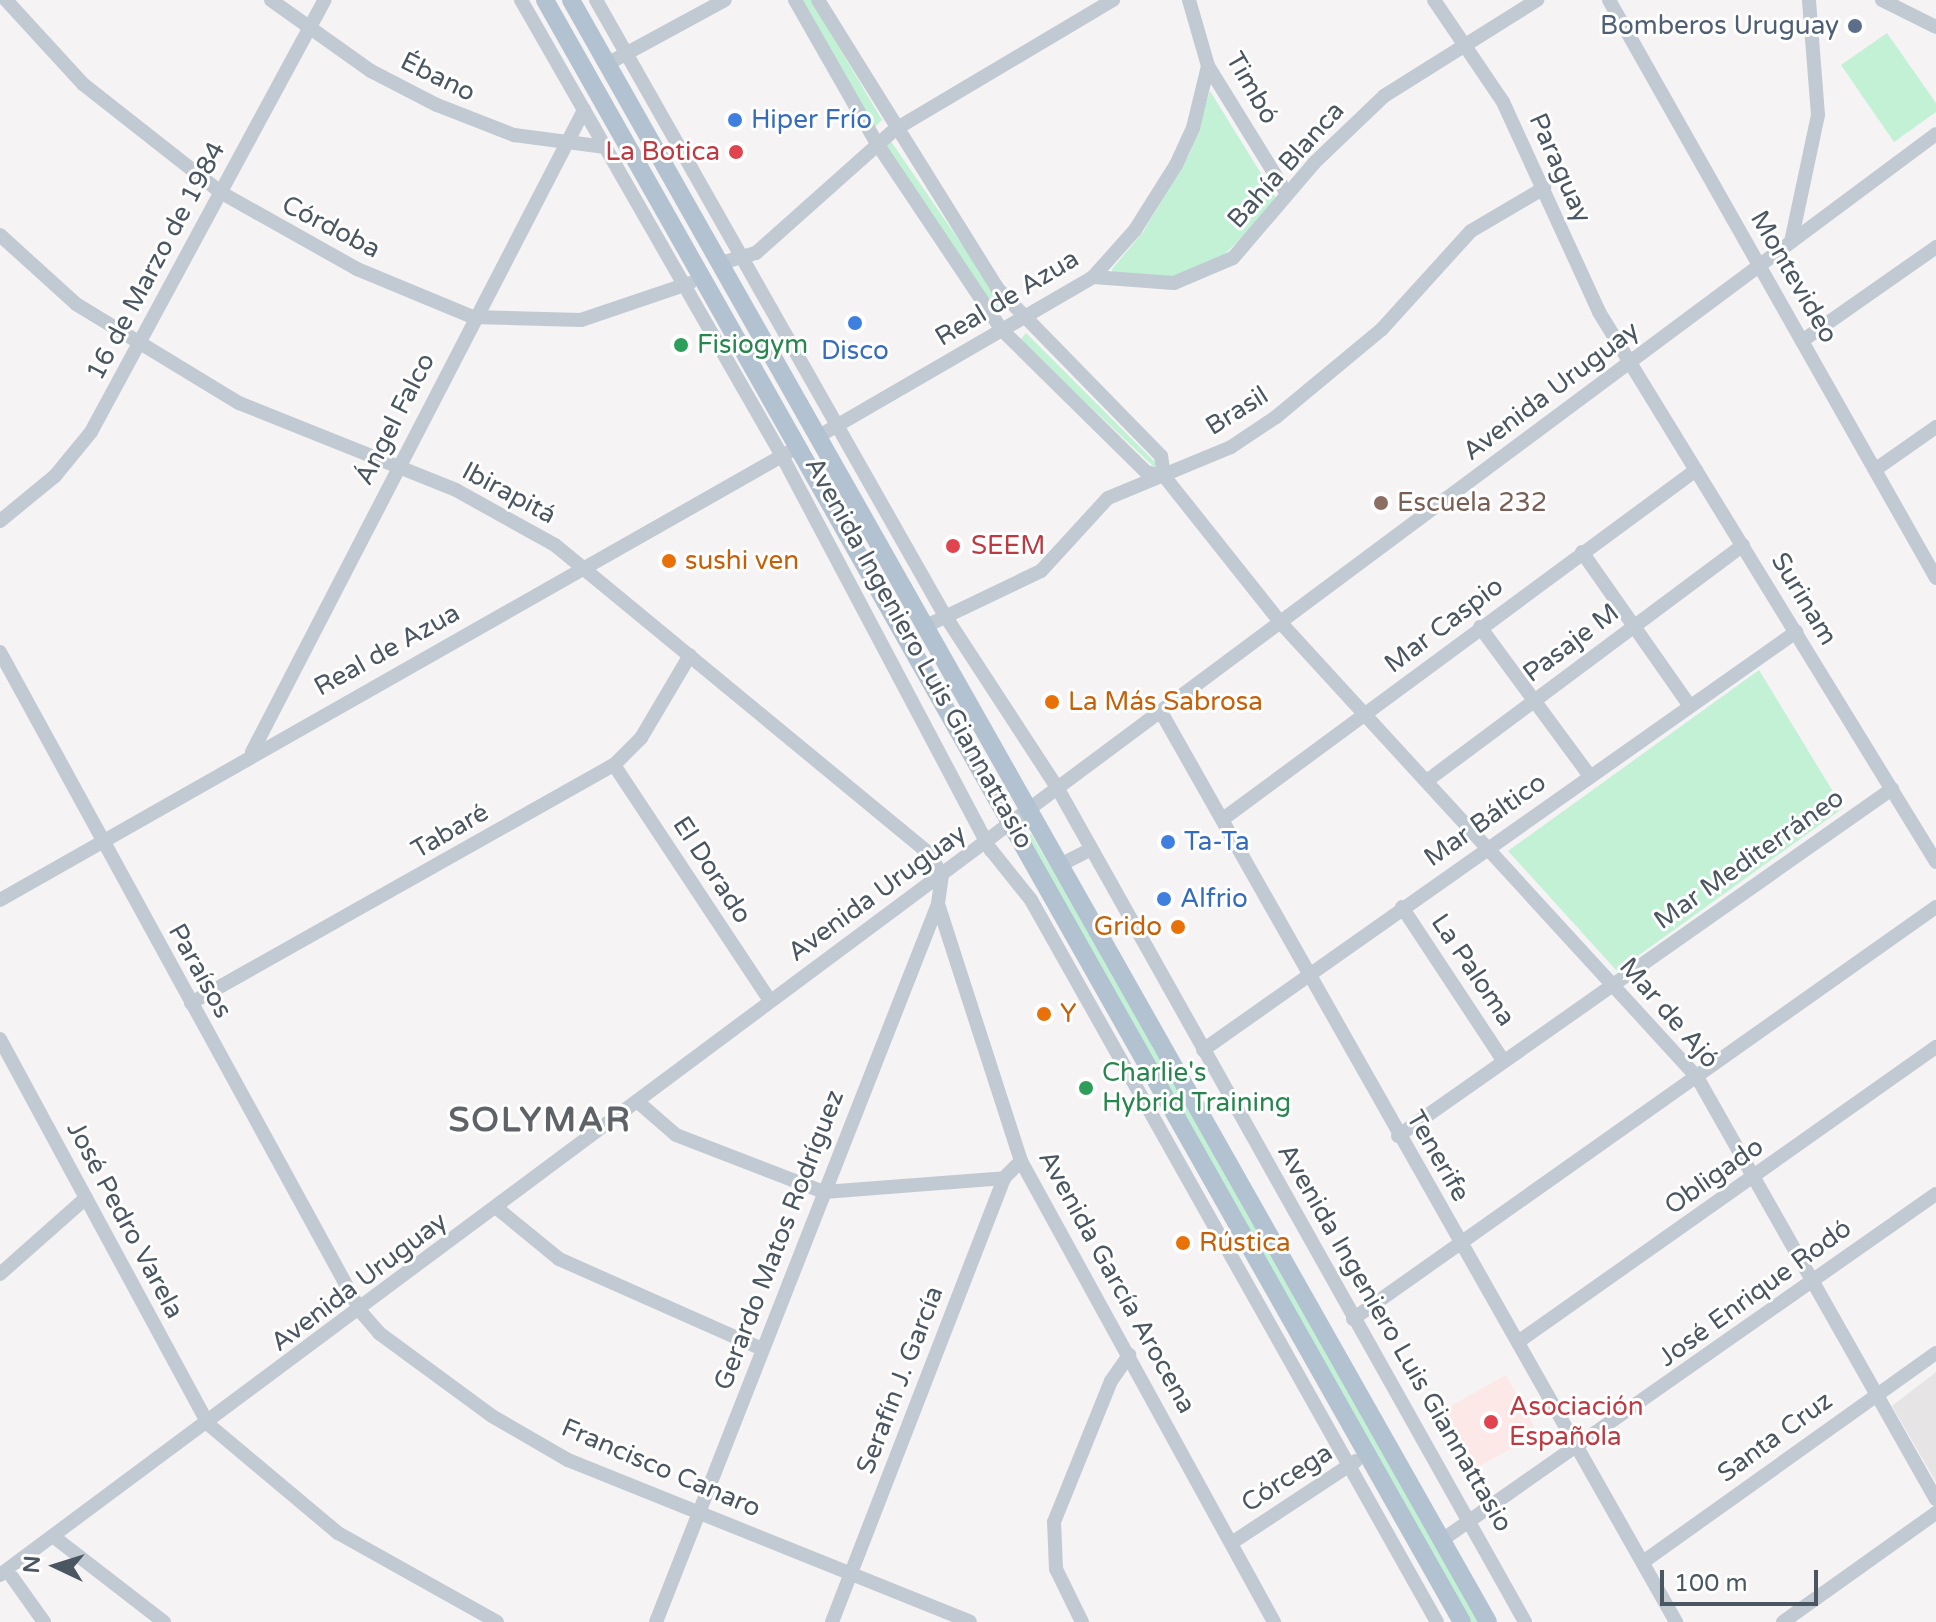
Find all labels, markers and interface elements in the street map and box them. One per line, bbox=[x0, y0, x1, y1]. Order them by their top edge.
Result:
place label: Bomberos Uruguay bbox=[1600, 10, 1839, 42]
marker: Bomberos Uruguay bbox=[1846, 17, 1864, 35]
street label: Ébano bbox=[396, 46, 480, 108]
street label: Timbó bbox=[1219, 46, 1285, 130]
street label: Bahía Blanca bbox=[1221, 95, 1351, 235]
place label: Hiper Frío bbox=[751, 104, 872, 136]
street label: Paraguay bbox=[1522, 108, 1598, 228]
marker: Hiper Frío bbox=[726, 111, 744, 129]
street label: 16 de Marzo de 1984 bbox=[80, 136, 232, 386]
place label: La Botica bbox=[605, 136, 720, 168]
marker: La Botica bbox=[727, 143, 745, 161]
street label: Córdoba bbox=[277, 189, 385, 265]
street label: Montevideo bbox=[1744, 205, 1844, 349]
street label: Real de Azua bbox=[930, 243, 1084, 353]
marker: Disco bbox=[846, 314, 864, 332]
street label: Avenida Uruguay bbox=[1457, 315, 1645, 467]
place label: Fisiogym bbox=[697, 329, 808, 361]
place label: Disco bbox=[821, 335, 889, 367]
marker: Fisiogym bbox=[672, 336, 690, 354]
street label: Ángel Falco bbox=[348, 348, 442, 490]
street label: Brasil bbox=[1200, 380, 1274, 442]
street label: Avenida Ingeniero Luis Giannattasio bbox=[798, 452, 1040, 854]
street label: Ibirapitá bbox=[457, 455, 561, 531]
place label: Escuela 232 bbox=[1397, 487, 1547, 519]
marker: Escuela 232 bbox=[1372, 494, 1390, 512]
place label: SEEM bbox=[971, 530, 1045, 562]
marker: SEEM bbox=[942, 535, 964, 557]
place label: sushi ven bbox=[685, 545, 799, 577]
street label: Surinam bbox=[1764, 547, 1844, 651]
marker: sushi ven bbox=[660, 552, 678, 570]
street label: Mar Caspio bbox=[1379, 570, 1509, 680]
street label: Real de Azua bbox=[309, 597, 465, 703]
street label: Pasaje M bbox=[1517, 597, 1625, 689]
place label: La Más Sabrosa bbox=[1068, 686, 1263, 718]
marker: La Más Sabrosa bbox=[1043, 693, 1061, 711]
street label: Mar Báltico bbox=[1418, 767, 1552, 873]
street label: Mar Mediterráneo bbox=[1648, 782, 1850, 936]
street label: Tabaré bbox=[406, 797, 494, 865]
street label: El Dorado bbox=[666, 811, 758, 929]
street label: Avenida Uruguay bbox=[782, 818, 972, 968]
place label: Ta-Ta bbox=[1184, 826, 1250, 858]
marker: Ta-Ta bbox=[1159, 833, 1177, 851]
place label: Alfrio bbox=[1180, 883, 1248, 915]
marker: Alfrio bbox=[1155, 890, 1173, 908]
street label: La Paloma bbox=[1424, 908, 1522, 1032]
place label: Grido bbox=[1094, 911, 1162, 943]
street label: Paraísos bbox=[161, 918, 239, 1024]
marker: Grido bbox=[1169, 918, 1187, 936]
street label: Mar de Ajó bbox=[1613, 951, 1725, 1075]
place label: Y bbox=[1060, 998, 1077, 1030]
marker: Y bbox=[1035, 1005, 1053, 1023]
place label: Charlie's Hybrid Training bbox=[1102, 1057, 1291, 1118]
marker: Charlie's Hybrid Training bbox=[1077, 1079, 1095, 1097]
street label: Gerardo Matos Rodríguez bbox=[707, 1086, 851, 1394]
district label: SOLYMAR bbox=[448, 1101, 632, 1141]
street label: Tenerife bbox=[1400, 1105, 1476, 1207]
street label: José Pedro Varela bbox=[60, 1116, 190, 1324]
street label: Obligado bbox=[1659, 1131, 1769, 1221]
street label: Avenida Ingeniero Luis Giannattasio bbox=[1271, 1139, 1519, 1537]
street label: Avenida García Arocena bbox=[1032, 1145, 1202, 1419]
street label: Avenida Uruguay bbox=[265, 1206, 453, 1358]
street label: José Enrique Rodó bbox=[1652, 1213, 1858, 1373]
place label: Rústica bbox=[1199, 1227, 1291, 1259]
marker: Rústica bbox=[1174, 1234, 1192, 1252]
street label: Serafín J. García bbox=[850, 1282, 950, 1478]
street label: Santa Cruz bbox=[1712, 1385, 1838, 1489]
place label: Asociación Española bbox=[1509, 1391, 1644, 1452]
marker: Asociación Española bbox=[1480, 1411, 1502, 1433]
street label: Francisco Canaro bbox=[557, 1412, 765, 1524]
street label: Córcega bbox=[1236, 1437, 1338, 1519]
north arrow bbox=[16, 1526, 96, 1606]
scale bar bbox=[1664, 1554, 1822, 1604]
text: N bbox=[18, 1555, 46, 1574]
text: 100 m bbox=[1674, 1569, 1748, 1598]

